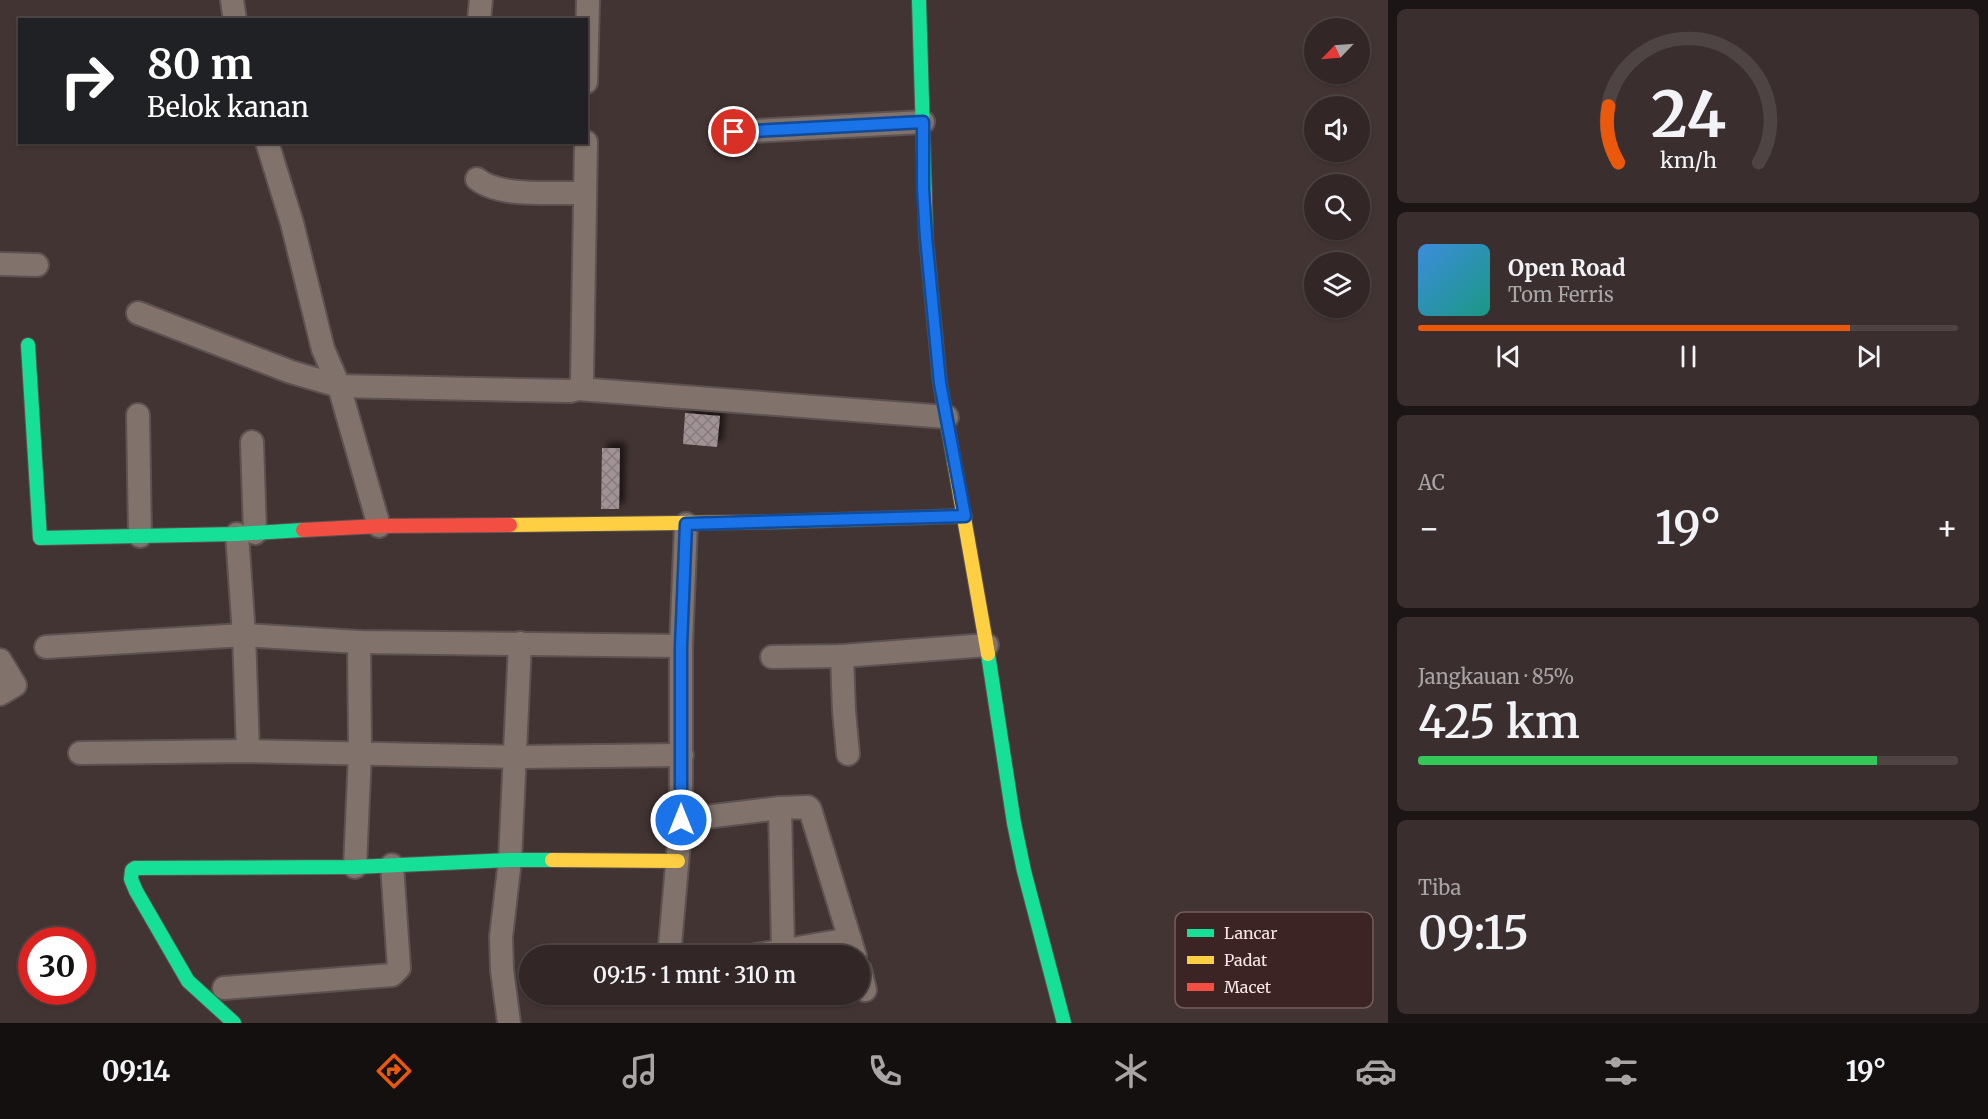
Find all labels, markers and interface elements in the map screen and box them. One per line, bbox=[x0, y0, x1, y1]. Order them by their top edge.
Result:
north arrow bbox=[1304, 18, 1370, 84]
map controls bbox=[1304, 18, 1370, 318]
text: 80 m bbox=[147, 38, 253, 90]
icon: right bbox=[48, 42, 126, 120]
text: 24 bbox=[1650, 76, 1726, 154]
text: Belok kanan bbox=[147, 90, 309, 124]
button: sound bbox=[1304, 96, 1370, 162]
pin bbox=[708, 106, 759, 157]
icon: arrive bbox=[717, 115, 750, 148]
text: km/h bbox=[1660, 147, 1716, 174]
button: search bbox=[1304, 174, 1370, 240]
button: layers bbox=[1304, 252, 1370, 318]
text: Open Road bbox=[1508, 254, 1626, 282]
text: Tom Ferris bbox=[1508, 282, 1614, 307]
icon: previous bbox=[1492, 340, 1525, 373]
icon: pause bbox=[1672, 340, 1705, 373]
icon: next bbox=[1852, 340, 1885, 373]
text: AC bbox=[1418, 470, 1445, 495]
text: 19° bbox=[1655, 500, 1721, 556]
text: − bbox=[1418, 508, 1440, 549]
text: + bbox=[1936, 508, 1958, 549]
text: Jangkauan · 85% bbox=[1418, 664, 1574, 689]
text: 425 km bbox=[1418, 694, 1580, 750]
position arrow bbox=[649, 788, 713, 852]
text: Tiba bbox=[1418, 875, 1461, 900]
text: 09:15 bbox=[1418, 905, 1529, 961]
legend bbox=[1175, 912, 1373, 1008]
text: Lancar bbox=[1224, 923, 1277, 943]
speed limit sign: 30 bbox=[18, 927, 96, 1005]
text: Padat bbox=[1224, 950, 1268, 970]
text: 09:15 · 1 mnt · 310 m bbox=[593, 961, 796, 989]
text: Macet bbox=[1224, 977, 1272, 997]
icon: directions bbox=[373, 1050, 415, 1092]
icon: music bbox=[619, 1050, 661, 1092]
icon: phone bbox=[864, 1050, 906, 1092]
icon: climate bbox=[1110, 1050, 1152, 1092]
icon: car bbox=[1355, 1050, 1397, 1092]
icon: filters bbox=[1600, 1050, 1642, 1092]
text: 09:14 bbox=[102, 1054, 170, 1088]
text: 19° bbox=[1846, 1054, 1886, 1088]

